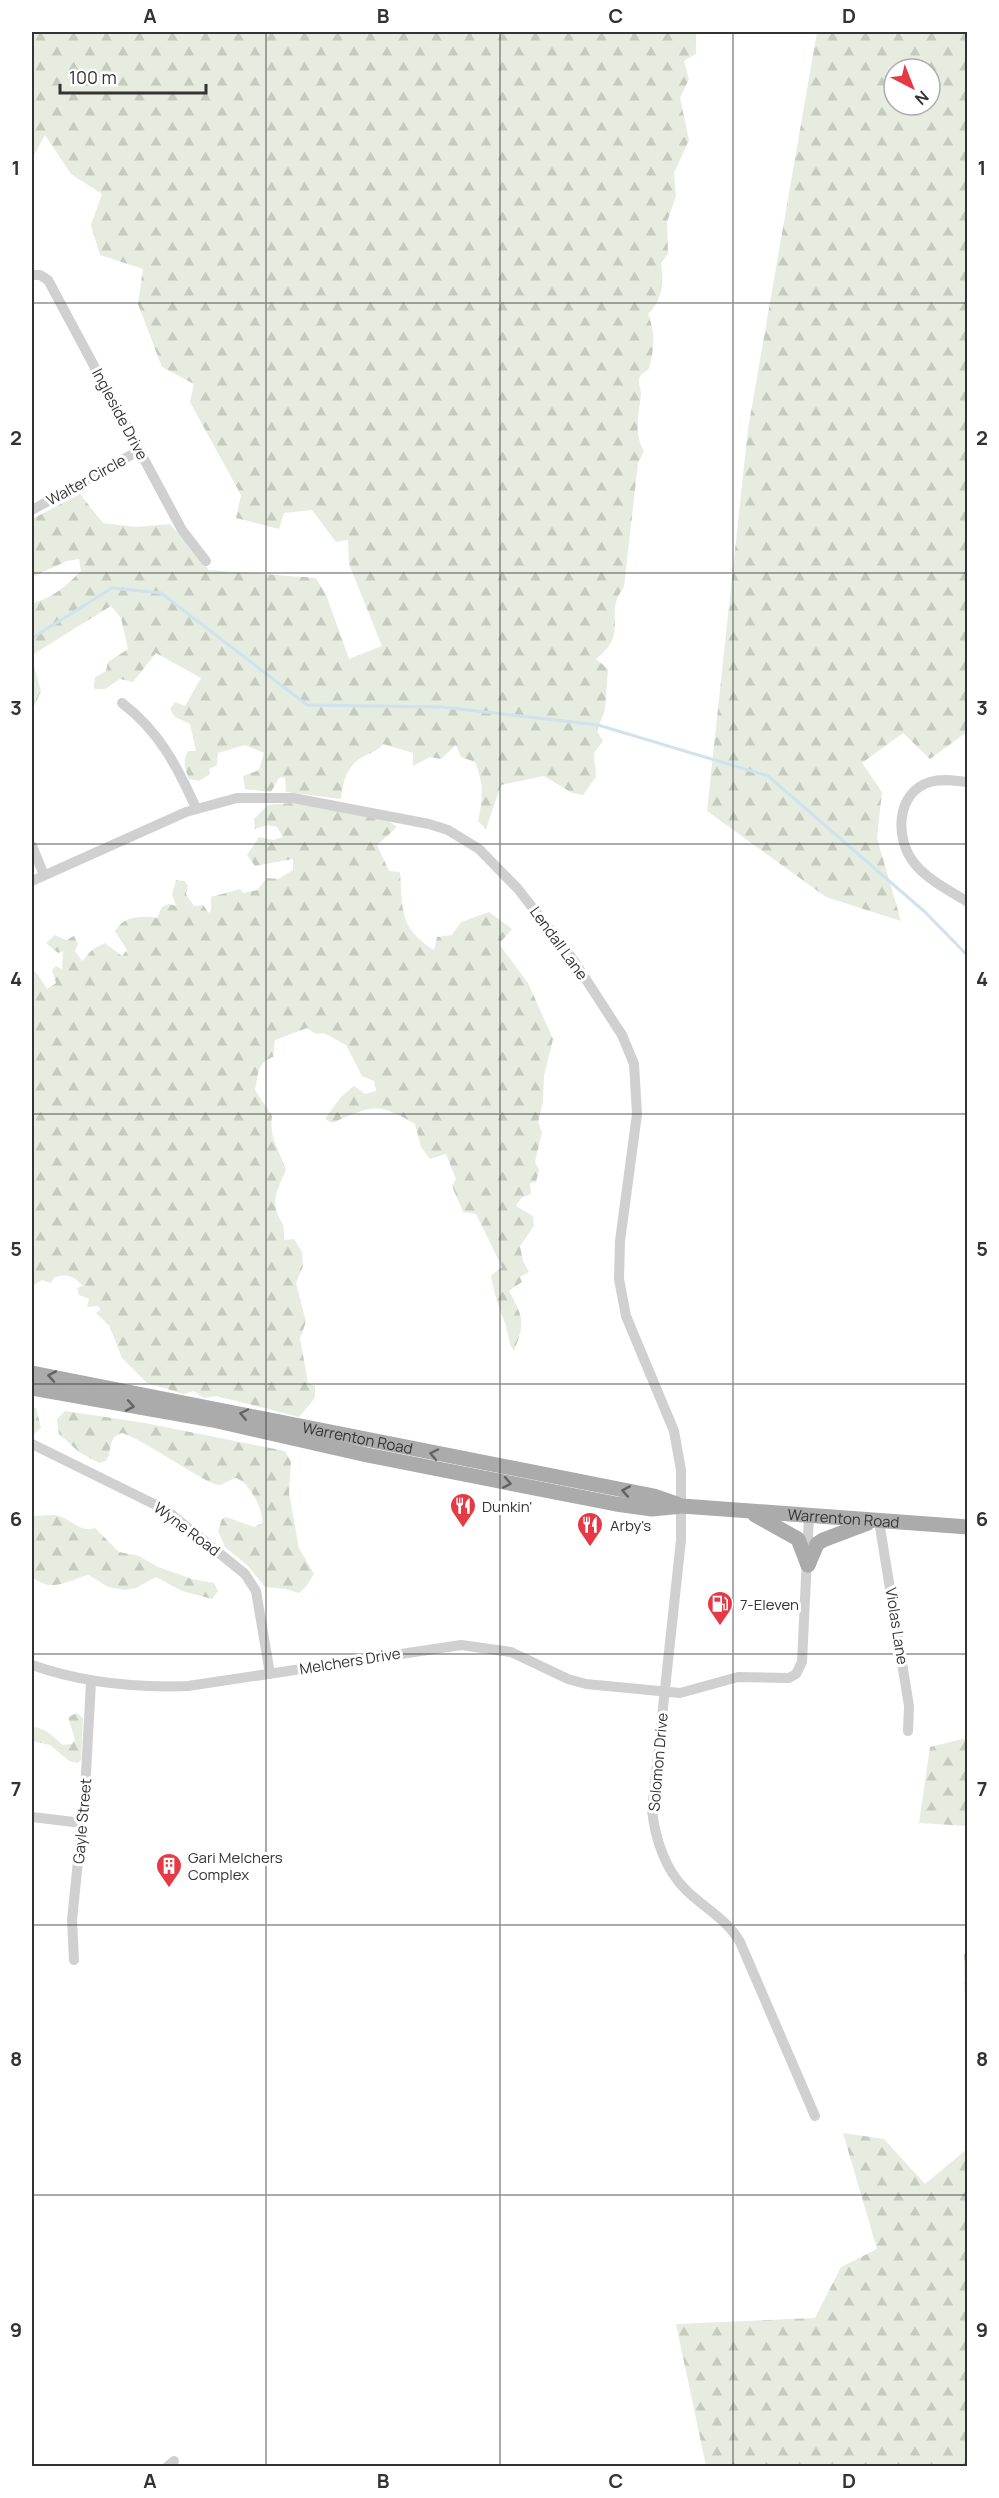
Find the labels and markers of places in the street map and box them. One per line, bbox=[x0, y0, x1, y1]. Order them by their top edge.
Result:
restaurant icon: Dunkin' bbox=[448, 1491, 478, 1529]
place label: Dunkin' bbox=[482, 1496, 532, 1517]
restaurant icon: Arby's bbox=[575, 1510, 605, 1548]
place label: Arby's bbox=[610, 1515, 651, 1536]
fuel station icon: 7-Eleven bbox=[705, 1589, 735, 1627]
place label: 7-Eleven bbox=[740, 1594, 799, 1615]
place label: Gari Melchers Complex bbox=[188, 1847, 283, 1885]
building icon: Gari Melchers Complex bbox=[154, 1851, 184, 1889]

